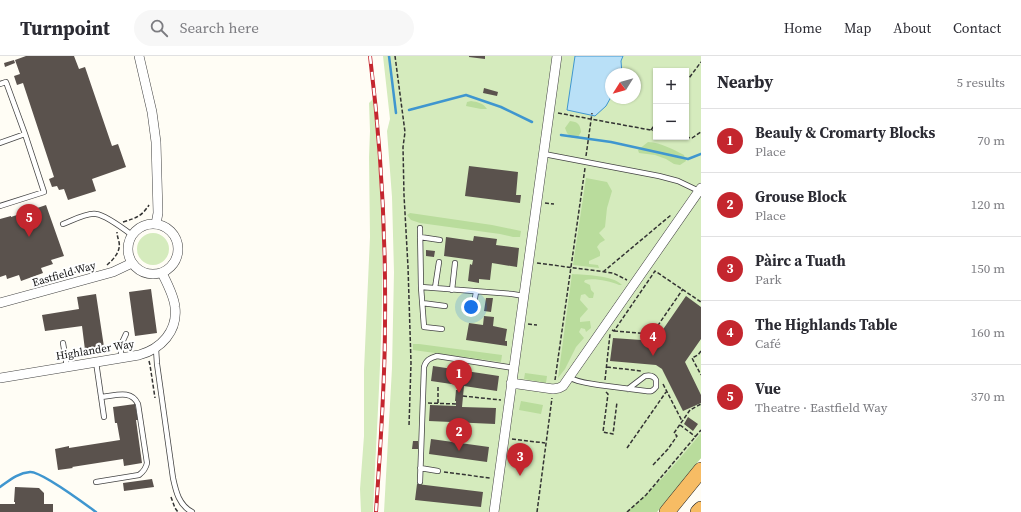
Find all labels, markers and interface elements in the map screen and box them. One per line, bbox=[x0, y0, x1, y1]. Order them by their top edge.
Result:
search box bbox=[134, 10, 414, 46]
text: Turnpoint bbox=[20, 15, 110, 41]
icon: search bbox=[148, 17, 170, 39]
text: Search here bbox=[180, 17, 259, 38]
text: Home bbox=[784, 18, 822, 38]
text: Map bbox=[844, 18, 871, 38]
text: About bbox=[893, 18, 931, 38]
text: Contact bbox=[953, 18, 1001, 38]
north arrow bbox=[605, 68, 641, 104]
map controls bbox=[653, 68, 689, 140]
button: + bbox=[653, 68, 689, 104]
text: Nearby bbox=[717, 70, 773, 94]
text: 5 results bbox=[957, 74, 1005, 91]
button: − bbox=[653, 104, 689, 140]
text: Beauly & Cromarty Blocks bbox=[755, 122, 935, 143]
text: 1 bbox=[726, 132, 734, 149]
text: 70 m bbox=[977, 132, 1005, 149]
text: Place bbox=[755, 143, 786, 160]
text: Grouse Block bbox=[755, 186, 847, 207]
text: 2 bbox=[726, 196, 734, 213]
text: 120 m bbox=[971, 196, 1005, 213]
pin: 5 bbox=[16, 204, 42, 237]
text: Place bbox=[755, 207, 786, 224]
text: Pàirc a Tuath bbox=[755, 250, 846, 271]
street label: Eastfield Way bbox=[30, 258, 98, 290]
text: 3 bbox=[726, 260, 734, 277]
text: 150 m bbox=[971, 260, 1005, 277]
text: Park bbox=[755, 271, 782, 288]
your location bbox=[461, 297, 481, 317]
text: The Highlands Table bbox=[755, 314, 897, 335]
pin: 4 bbox=[640, 323, 666, 356]
text: 4 bbox=[726, 324, 734, 341]
text: 160 m bbox=[971, 324, 1005, 341]
text: Café bbox=[755, 335, 781, 352]
street label: Highlander Way bbox=[55, 336, 136, 364]
pin: 1 bbox=[446, 360, 472, 393]
text: Vue bbox=[755, 378, 781, 399]
text: 5 bbox=[726, 388, 734, 405]
text: 370 m bbox=[971, 388, 1005, 405]
text: Theatre · Eastfield Way bbox=[755, 399, 887, 416]
pin: 2 bbox=[446, 418, 472, 451]
pin: 3 bbox=[507, 443, 533, 476]

